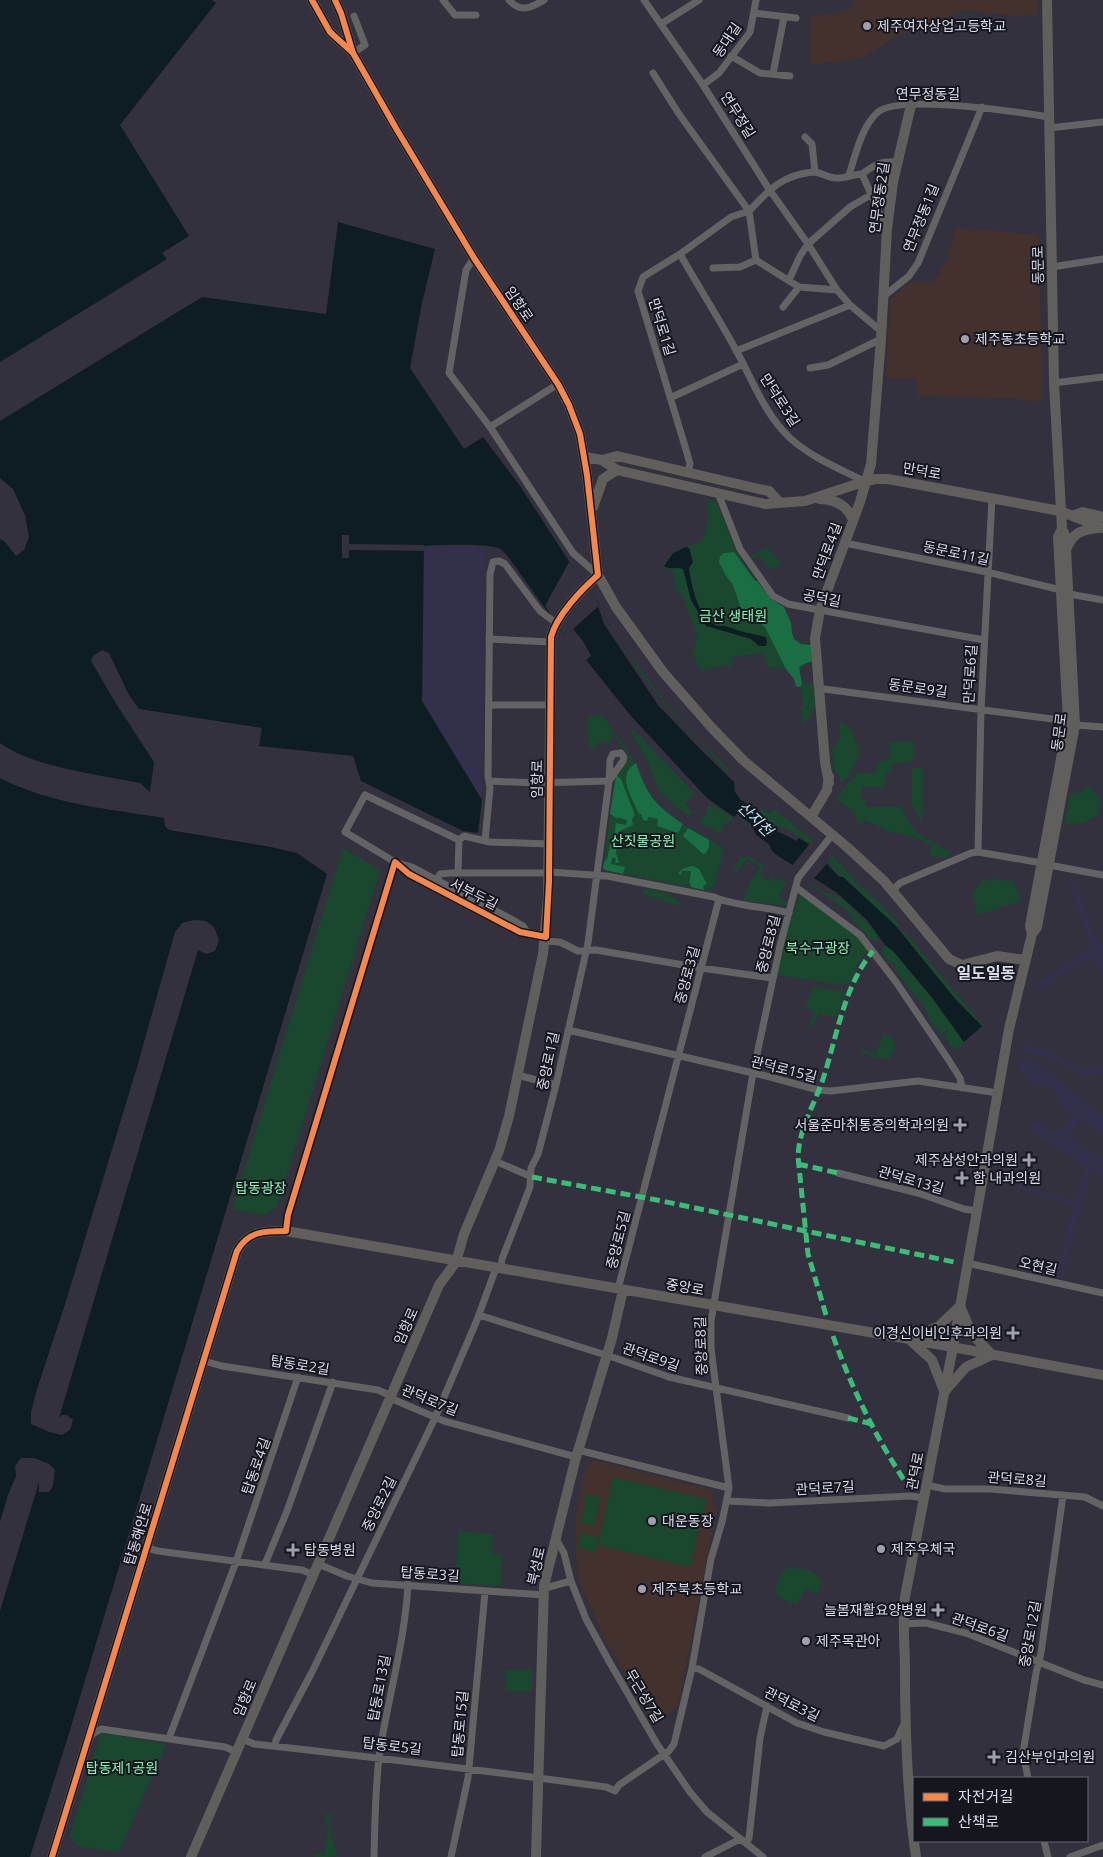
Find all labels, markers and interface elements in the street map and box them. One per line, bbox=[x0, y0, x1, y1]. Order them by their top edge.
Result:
place label: 제주여자상업고등학교 bbox=[877, 16, 1006, 35]
street label: 동대길 bbox=[708, 18, 745, 61]
marker: 제주여자상업고등학교 bbox=[861, 20, 873, 32]
street label: 연무정동길 bbox=[896, 84, 960, 103]
street label: 연무정길 bbox=[717, 88, 760, 142]
street label: 연무정동2길 bbox=[864, 161, 893, 235]
street label: 연무정동1길 bbox=[898, 181, 943, 255]
street label: 동문로 bbox=[1028, 245, 1047, 284]
street label: 임항로 bbox=[501, 282, 538, 325]
street label: 만덕로1길 bbox=[645, 296, 680, 358]
place label: 제주동초등학교 bbox=[975, 329, 1065, 348]
marker: 제주동초등학교 bbox=[959, 333, 971, 345]
street label: 만덕로3길 bbox=[756, 370, 805, 430]
street label: 만덕로 bbox=[901, 458, 943, 483]
street label: 만덕로4길 bbox=[807, 520, 846, 582]
street label: 동문로11길 bbox=[921, 536, 991, 569]
street label: 공덕길 bbox=[801, 584, 843, 611]
park label: 금산 생태원 bbox=[699, 606, 767, 625]
street label: 만덕로6길 bbox=[958, 644, 981, 704]
street label: 동문로9길 bbox=[887, 674, 949, 701]
street label: 동문로 bbox=[1047, 711, 1070, 752]
street label: 임항로 bbox=[527, 759, 546, 798]
water label: 산지천 bbox=[734, 797, 779, 841]
park label: 산짓물공원 bbox=[611, 831, 675, 850]
street label: 서부두길 bbox=[447, 873, 501, 914]
street label: 중앙로8길 bbox=[751, 913, 784, 975]
park label: 북수구광장 bbox=[786, 938, 850, 957]
street label: 중앙로3길 bbox=[670, 944, 703, 1006]
district label: 일도일동 bbox=[957, 962, 1015, 984]
street label: 중앙로1길 bbox=[532, 1030, 563, 1092]
street label: 관덕로15길 bbox=[749, 1051, 819, 1086]
place label: 서울준마취통증의학과의원 bbox=[794, 1115, 949, 1134]
marker: 서울준마취통증의학과의원 bbox=[953, 1118, 967, 1132]
place label: 제주삼성안과의원 bbox=[915, 1150, 1018, 1169]
marker: 제주삼성안과의원 bbox=[1022, 1153, 1036, 1167]
street label: 관덕로13길 bbox=[876, 1161, 946, 1198]
place label: 함 내과의원 bbox=[973, 1168, 1041, 1187]
marker: 함 내과의원 bbox=[955, 1171, 969, 1185]
park label: 탑동광장 bbox=[235, 1178, 287, 1197]
street label: 중앙로5길 bbox=[601, 1209, 634, 1271]
street label: 오현길 bbox=[1017, 1252, 1059, 1279]
street label: 중앙로 bbox=[664, 1274, 706, 1299]
street label: 임항로 bbox=[389, 1304, 422, 1347]
street label: 중앙로8길 bbox=[690, 1316, 711, 1376]
place label: 이경신이비인후과의원 bbox=[873, 1323, 1002, 1342]
marker: 이경신이비인후과의원 bbox=[1006, 1326, 1020, 1340]
street label: 관덕로9길 bbox=[620, 1338, 682, 1375]
street label: 탑동로2길 bbox=[269, 1350, 331, 1379]
street label: 관덕로7길 bbox=[399, 1380, 461, 1419]
street label: 탑동로4길 bbox=[237, 1435, 274, 1497]
street label: 관덕로 bbox=[901, 1450, 928, 1492]
street label: 관덕로8길 bbox=[987, 1467, 1047, 1490]
street label: 중앙로2길 bbox=[357, 1473, 400, 1535]
street label: 관덕로7길 bbox=[795, 1476, 855, 1499]
street label: 탑동해안로 bbox=[119, 1500, 156, 1567]
place label: 대운동장 bbox=[662, 1511, 714, 1530]
marker: 대운동장 bbox=[646, 1515, 658, 1527]
place label: 제주우체국 bbox=[891, 1539, 956, 1558]
place label: 탑동병원 bbox=[304, 1540, 356, 1559]
marker: 탑동병원 bbox=[286, 1543, 300, 1557]
marker: 제주우체국 bbox=[875, 1543, 887, 1555]
street label: 북성로 bbox=[522, 1545, 549, 1587]
street label: 탑동로3길 bbox=[400, 1562, 460, 1585]
place label: 제주북초등학교 bbox=[652, 1579, 742, 1598]
marker: 제주북초등학교 bbox=[636, 1583, 648, 1595]
street label: 중앙로12길 bbox=[1014, 1599, 1045, 1669]
place label: 늘봄재활요양병원 bbox=[824, 1600, 927, 1619]
marker: 늘봄재활요양병원 bbox=[931, 1603, 945, 1617]
street label: 관덕로6길 bbox=[949, 1608, 1011, 1645]
place label: 제주목관아 bbox=[816, 1631, 881, 1650]
marker: 제주목관아 bbox=[800, 1635, 812, 1647]
street label: 탑동로13길 bbox=[363, 1653, 394, 1723]
street label: 무근성7길 bbox=[621, 1665, 668, 1726]
street label: 임항로 bbox=[228, 1676, 261, 1719]
street label: 관덕로3길 bbox=[761, 1682, 823, 1725]
street label: 탑동로15길 bbox=[447, 1689, 472, 1758]
street label: 탑동로5길 bbox=[361, 1732, 423, 1759]
place label: 김산부인과의원 bbox=[1005, 1747, 1095, 1766]
marker: 김산부인과의원 bbox=[987, 1750, 1001, 1764]
park label: 탑동제1공원 bbox=[86, 1758, 158, 1777]
legend bbox=[913, 1777, 1088, 1842]
text: 자전거길 bbox=[958, 1786, 1013, 1806]
text: 산책로 bbox=[958, 1811, 999, 1831]

